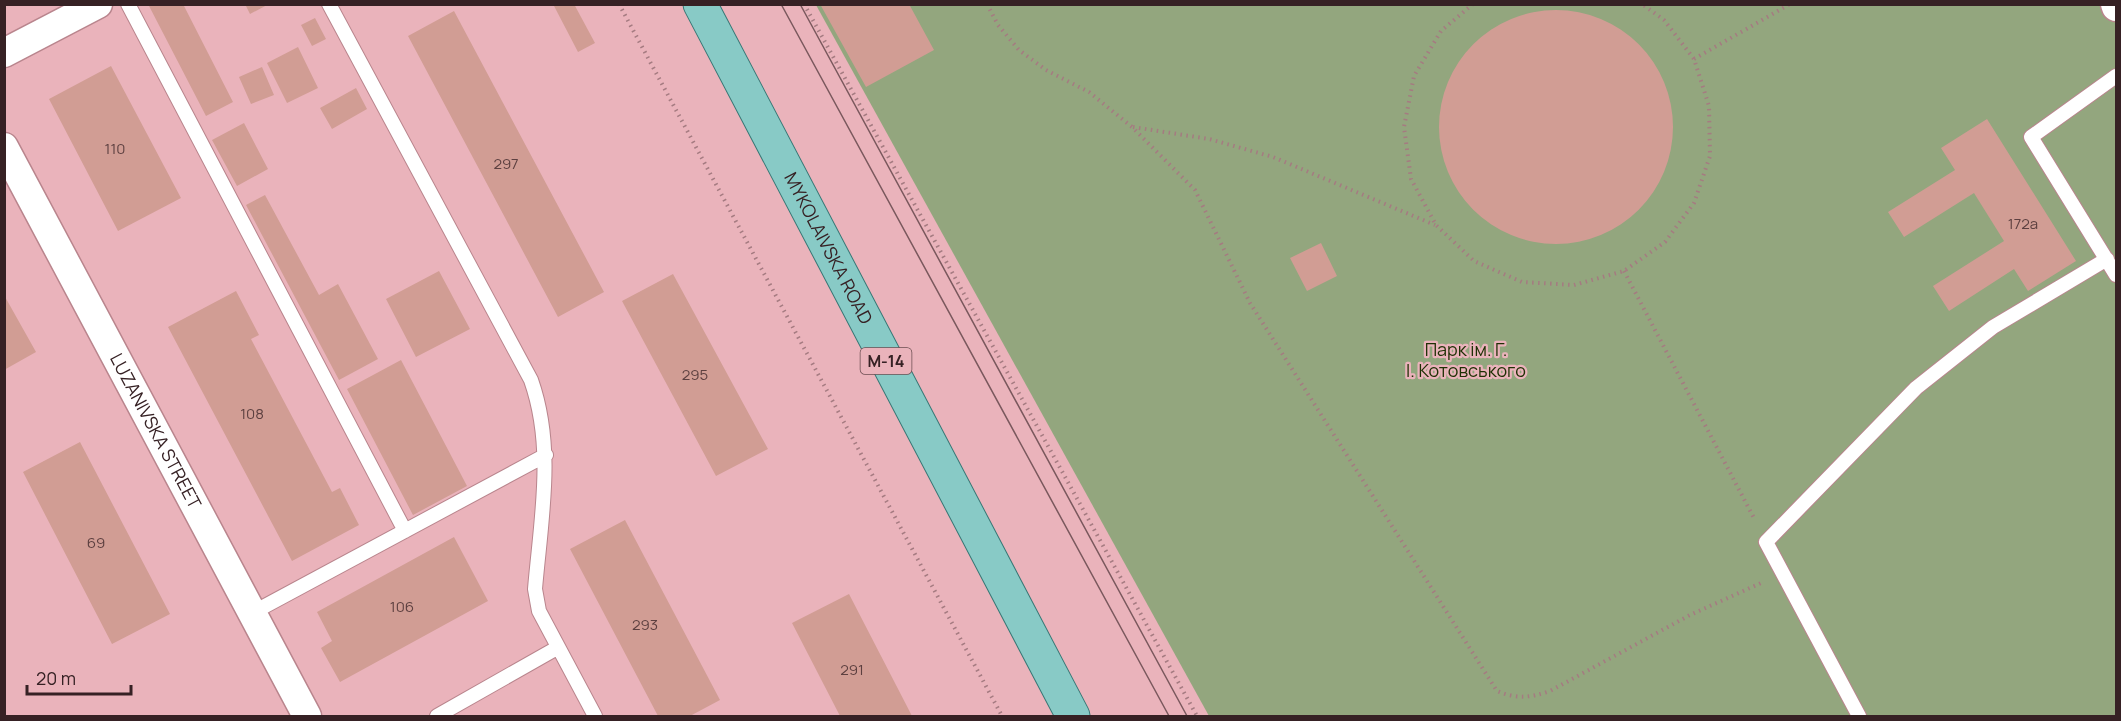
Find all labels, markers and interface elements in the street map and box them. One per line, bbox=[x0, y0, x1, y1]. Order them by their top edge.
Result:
house number: 110 bbox=[105, 138, 125, 159]
house number: 297 bbox=[493, 153, 519, 174]
street label: MYKOLAIVSKA ROAD bbox=[779, 168, 879, 328]
house number: 172а bbox=[2008, 213, 2038, 234]
park label: Парк ім. Г. І. Котовського bbox=[1406, 337, 1526, 382]
road number: М-14 bbox=[860, 348, 912, 374]
street label: LUZANIVSKA STREET bbox=[105, 349, 208, 513]
house number: 295 bbox=[682, 364, 708, 385]
house number: 108 bbox=[240, 403, 264, 424]
house number: 69 bbox=[87, 532, 105, 553]
house number: 106 bbox=[390, 596, 414, 617]
house number: 293 bbox=[632, 614, 658, 635]
scale bar bbox=[27, 658, 130, 696]
house number: 291 bbox=[840, 659, 864, 680]
text: 20 m bbox=[36, 666, 76, 690]

